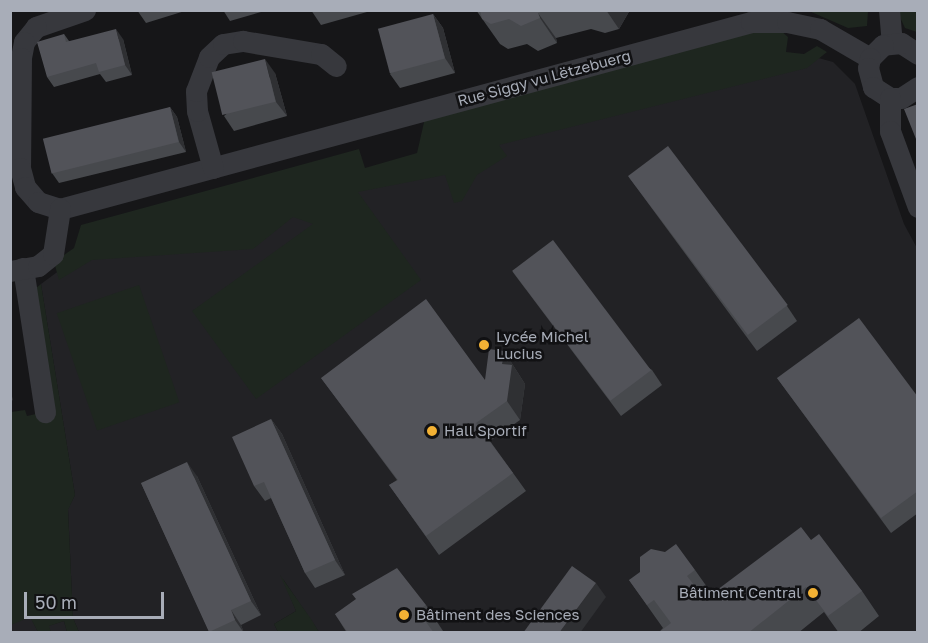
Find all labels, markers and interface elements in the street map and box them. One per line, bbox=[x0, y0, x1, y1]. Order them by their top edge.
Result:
street label: Rue Siggy vu Lëtzebuerg bbox=[455, 46, 633, 110]
place label: Lycée Michel Lucius bbox=[496, 327, 589, 362]
marker: Lycée Michel Lucius bbox=[477, 338, 491, 352]
place label: Hall Sportif bbox=[444, 422, 527, 440]
marker: Hall Sportif bbox=[425, 424, 439, 438]
scale bar bbox=[27, 580, 166, 618]
place label: Bâtiment Central bbox=[679, 584, 801, 602]
marker: Bâtiment Central bbox=[806, 586, 820, 600]
text: 50 m bbox=[35, 591, 77, 613]
place label: Bâtiment des Sciences bbox=[416, 606, 579, 624]
marker: Bâtiment des Sciences bbox=[397, 608, 411, 622]

